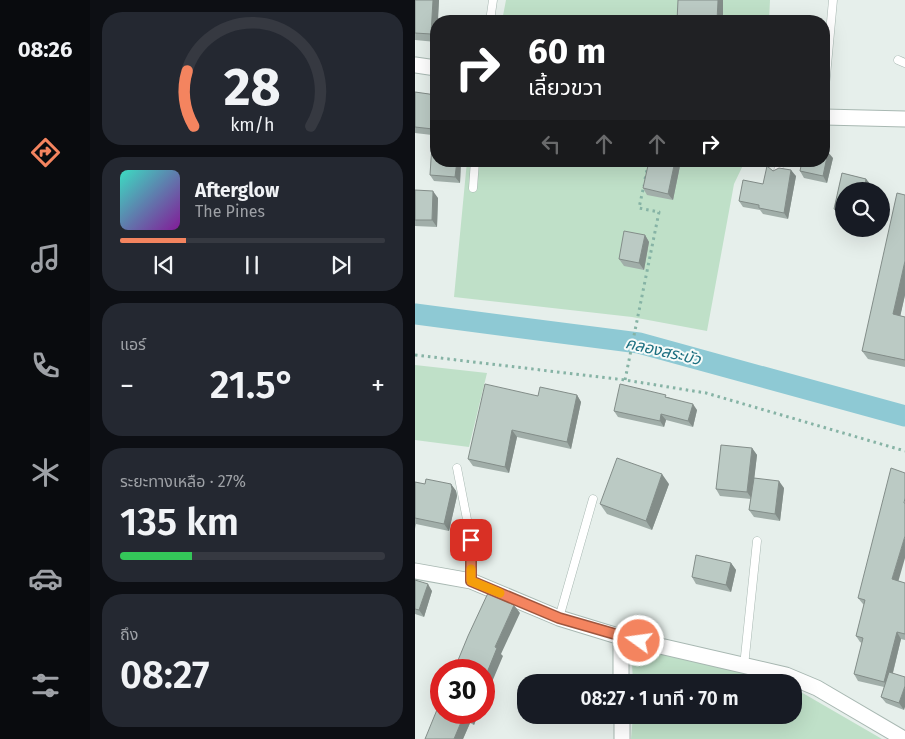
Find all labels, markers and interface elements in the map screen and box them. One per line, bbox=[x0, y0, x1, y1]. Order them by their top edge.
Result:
text: 60 m bbox=[528, 30, 606, 72]
icon: right bbox=[445, 35, 510, 100]
text: 08:26 bbox=[18, 36, 72, 63]
text: 28 bbox=[224, 56, 281, 119]
text: เลี้ยวขวา bbox=[528, 74, 603, 101]
text: km/h bbox=[230, 114, 275, 136]
icon: left bbox=[537, 130, 565, 158]
icon: ahead bbox=[590, 130, 618, 158]
icon: ahead bbox=[643, 130, 671, 158]
icon: right bbox=[696, 130, 724, 158]
icon: directions bbox=[28, 135, 63, 170]
text: Afterglow bbox=[195, 179, 279, 202]
map controls bbox=[835, 182, 890, 237]
button: search bbox=[835, 182, 890, 237]
text: The Pines bbox=[195, 202, 265, 221]
icon: music bbox=[28, 241, 63, 276]
icon: previous bbox=[150, 251, 178, 279]
icon: pause bbox=[238, 251, 266, 279]
icon: next bbox=[327, 251, 355, 279]
water label: คลองสระบัว bbox=[624, 333, 704, 369]
text: แอร์ bbox=[120, 335, 146, 354]
icon: phone bbox=[28, 348, 63, 383]
text: 21.5° bbox=[210, 362, 295, 408]
text: − bbox=[120, 369, 134, 402]
text: + bbox=[371, 369, 385, 402]
icon: climate bbox=[28, 455, 63, 490]
text: ระยะทางเหลือ · 27% bbox=[120, 472, 246, 491]
text: 135 km bbox=[120, 499, 239, 545]
pin bbox=[450, 519, 492, 561]
icon: arrive bbox=[457, 526, 485, 554]
icon: car bbox=[28, 561, 63, 596]
position arrow bbox=[612, 614, 664, 666]
text: ถึง bbox=[120, 625, 138, 644]
text: 08:27 bbox=[120, 652, 210, 698]
speed limit sign: 30 bbox=[430, 659, 495, 724]
icon: filters bbox=[28, 668, 63, 703]
text: 08:27 · 1 นาที · 70 m bbox=[580, 687, 739, 710]

